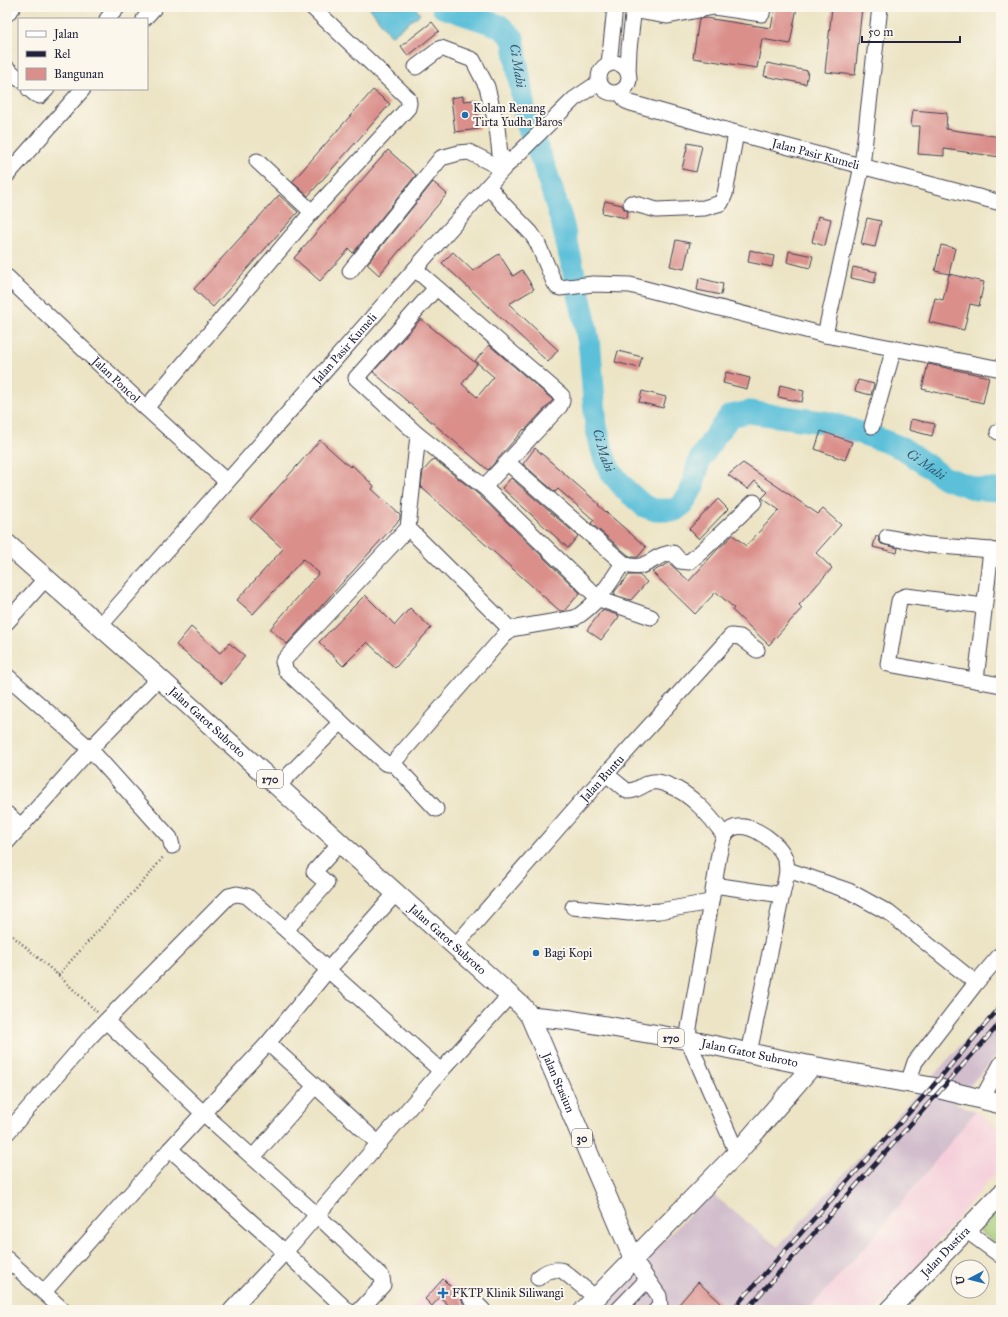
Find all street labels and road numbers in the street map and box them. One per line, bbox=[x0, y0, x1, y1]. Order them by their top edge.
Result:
street label: Jalan Pasir Kumeli bbox=[768, 135, 862, 173]
street label: Jalan Pasir Kumeli bbox=[308, 310, 380, 389]
street label: Jalan Poncol bbox=[87, 353, 144, 406]
street label: Jalan Gatot Subroto bbox=[164, 682, 248, 760]
street label: Jalan Buntu bbox=[576, 752, 627, 807]
road number: 170 bbox=[257, 770, 283, 788]
street label: Jalan Gatot Subroto bbox=[404, 900, 489, 977]
road number: 170 bbox=[658, 1029, 684, 1047]
street label: Jalan Gatot Subroto bbox=[698, 1036, 799, 1070]
street label: Jalan Stasiun bbox=[538, 1049, 578, 1115]
road number: 30 bbox=[572, 1129, 592, 1147]
street label: Jalan Dustira bbox=[916, 1223, 973, 1282]

